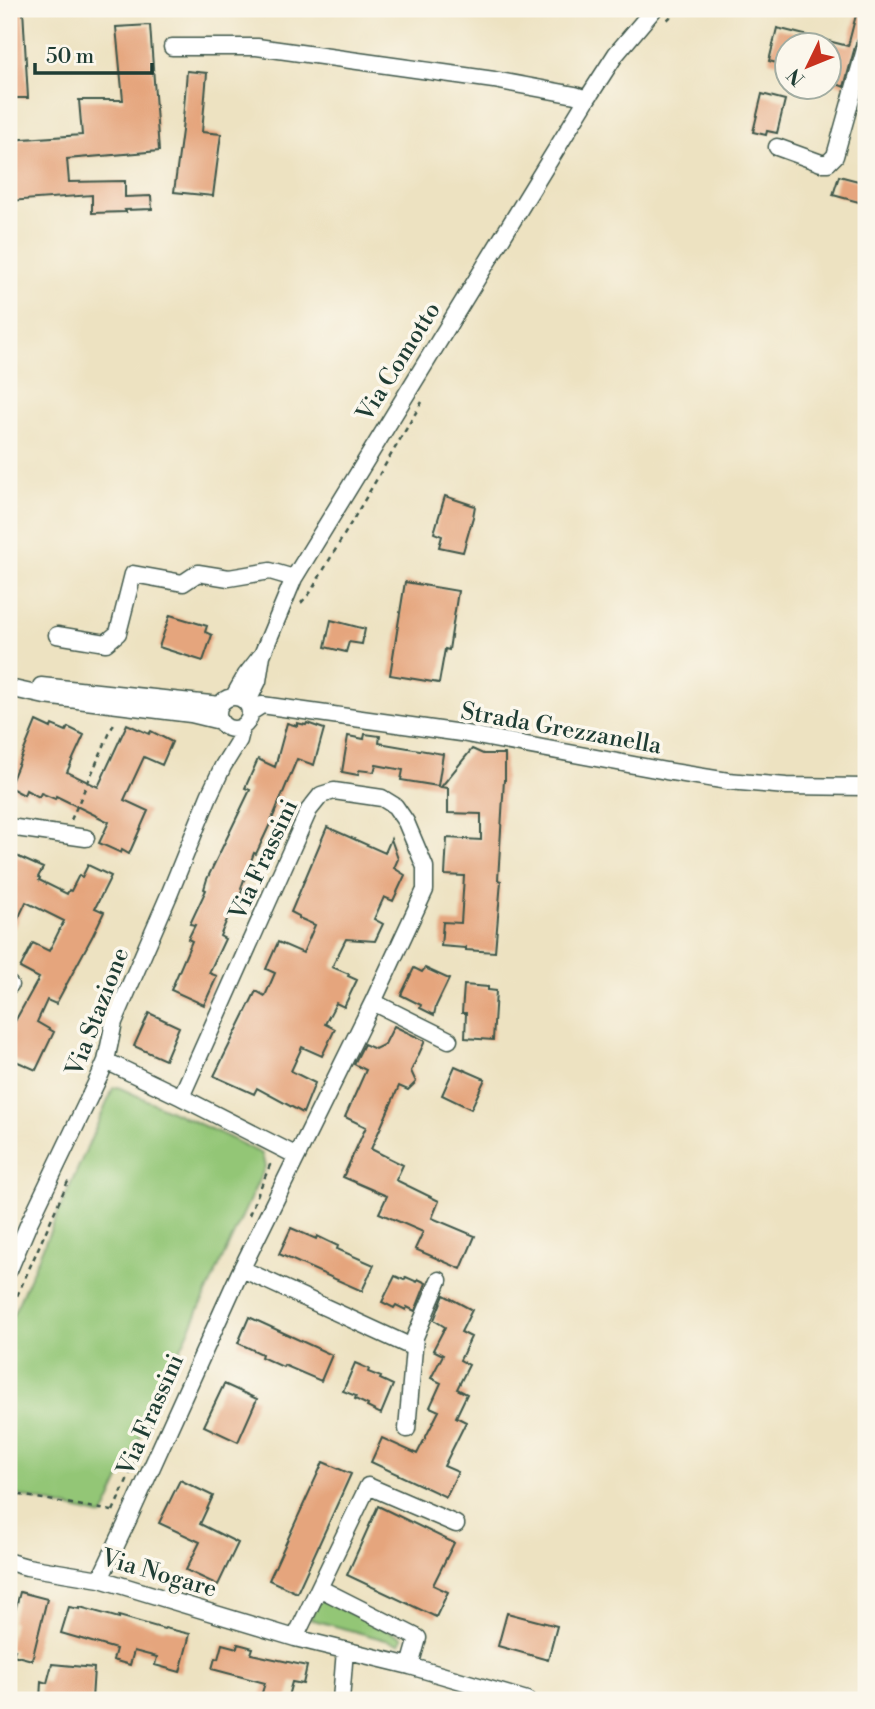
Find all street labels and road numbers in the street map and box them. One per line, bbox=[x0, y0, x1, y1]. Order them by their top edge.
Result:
street label: Via Comotto bbox=[350, 297, 448, 428]
street label: Strada Grezzanella bbox=[458, 697, 665, 762]
street label: Via Frassini bbox=[223, 795, 305, 926]
street label: Via Stazione bbox=[59, 944, 136, 1081]
street label: Via Frassini bbox=[110, 1349, 191, 1481]
street label: Via Nogare bbox=[97, 1543, 220, 1605]

